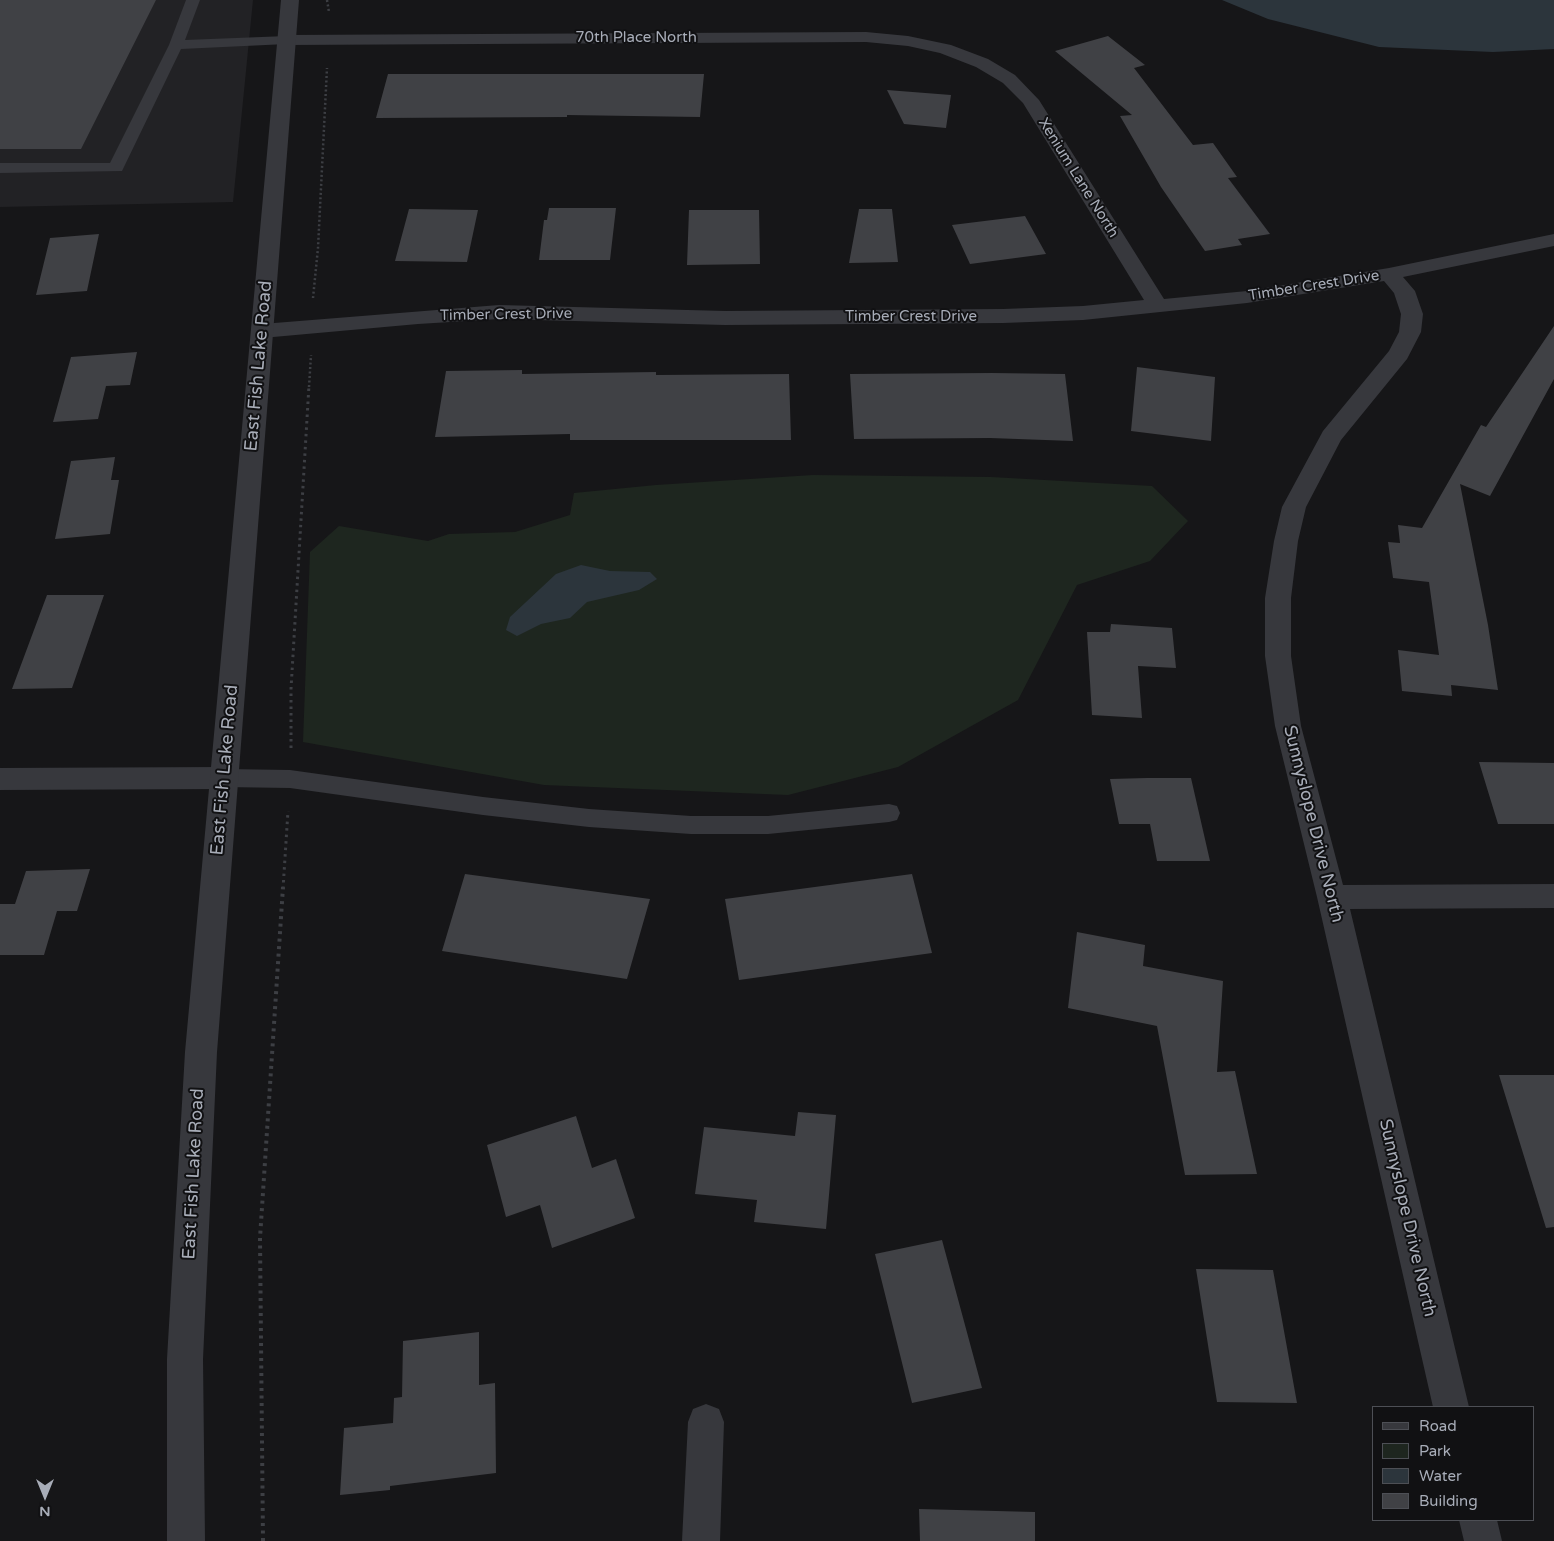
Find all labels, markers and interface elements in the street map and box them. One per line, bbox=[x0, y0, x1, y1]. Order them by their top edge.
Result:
street label: 70th Place North bbox=[575, 29, 697, 47]
street label: Xenium Lane North bbox=[1034, 115, 1122, 241]
street label: Timber Crest Drive bbox=[1247, 267, 1381, 305]
street label: East Fish Lake Road bbox=[241, 280, 277, 452]
street label: Timber Crest Drive bbox=[440, 305, 572, 325]
street label: Timber Crest Drive bbox=[845, 308, 977, 326]
street label: East Fish Lake Road bbox=[207, 684, 243, 856]
street label: Sunnyslope Drive North bbox=[1278, 723, 1348, 925]
street label: East Fish Lake Road bbox=[179, 1088, 209, 1260]
street label: Sunnyslope Drive North bbox=[1374, 1117, 1440, 1319]
legend bbox=[1372, 1406, 1534, 1521]
text: Road bbox=[1419, 1417, 1457, 1435]
text: Park bbox=[1419, 1442, 1451, 1460]
text: Water bbox=[1419, 1467, 1462, 1485]
north arrow bbox=[20, 1471, 70, 1521]
text: Building bbox=[1419, 1492, 1478, 1510]
text: N bbox=[39, 1503, 51, 1520]

